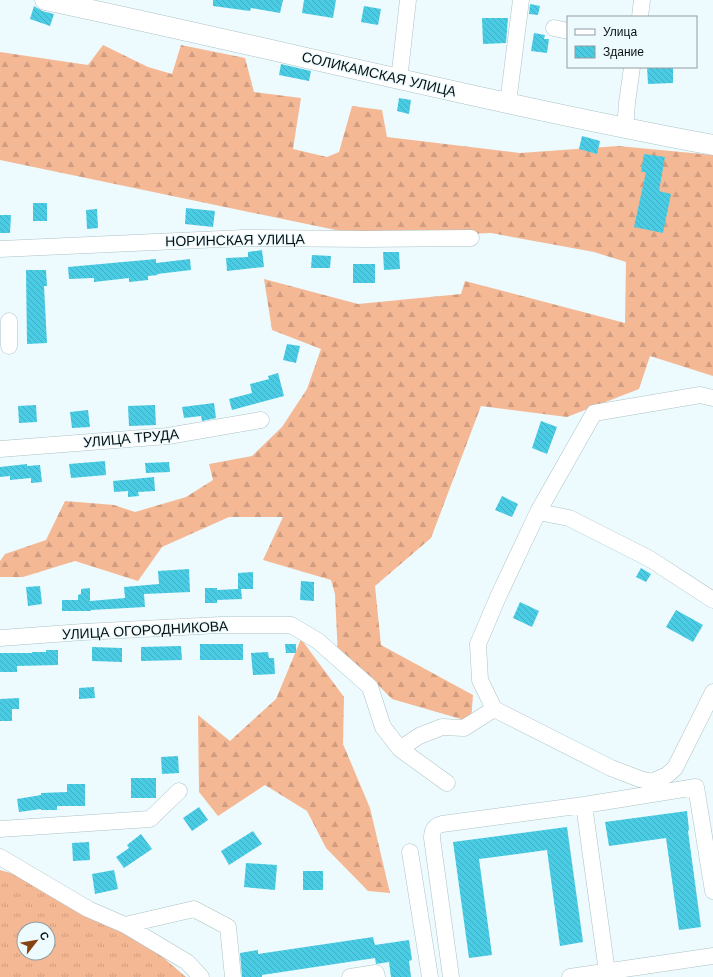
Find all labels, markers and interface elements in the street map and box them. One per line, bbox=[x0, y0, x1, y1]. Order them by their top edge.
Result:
legend bbox=[567, 16, 697, 68]
text: Улица bbox=[603, 25, 637, 39]
text: Здание bbox=[603, 45, 644, 59]
street label: СОЛИКАМСКАЯ УЛИЦА bbox=[300, 48, 458, 100]
street label: НОРИНСКАЯ УЛИЦА bbox=[165, 231, 306, 249]
street label: УЛИЦА ТРУДА bbox=[83, 426, 180, 450]
street label: УЛИЦА ОГОРОДНИКОВА bbox=[62, 618, 229, 642]
north arrow bbox=[16, 921, 56, 961]
text: С bbox=[37, 929, 52, 942]

